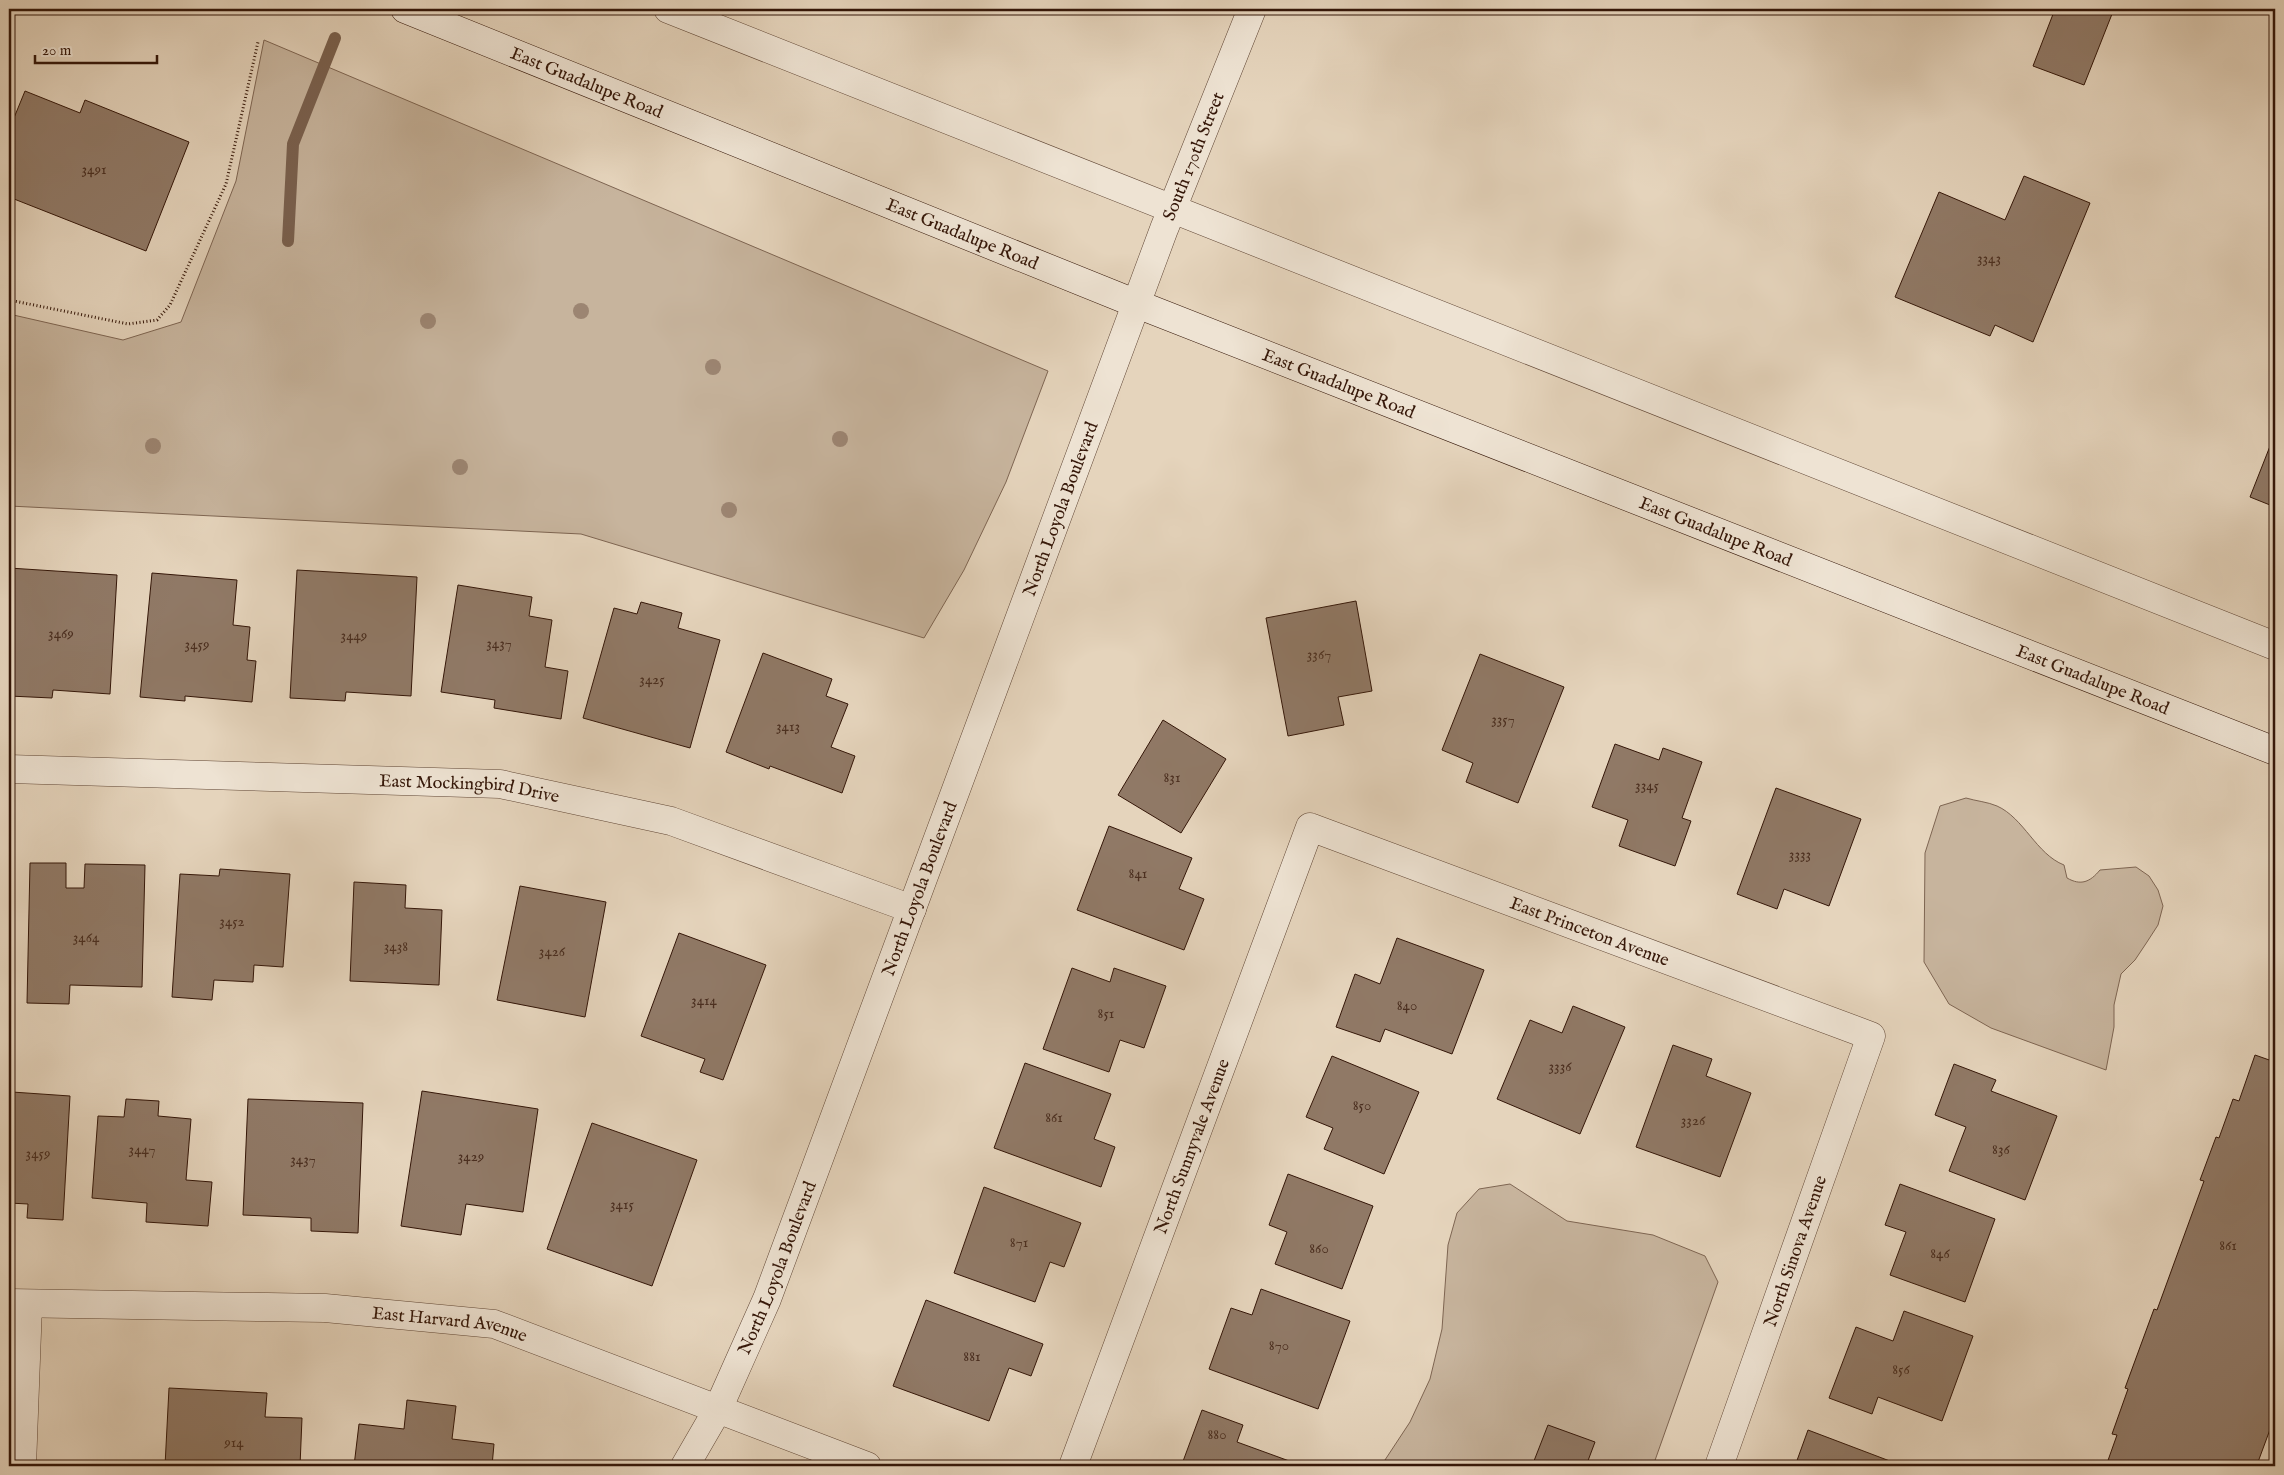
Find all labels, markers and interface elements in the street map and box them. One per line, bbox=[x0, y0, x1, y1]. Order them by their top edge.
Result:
scale bar bbox=[35, 32, 158, 64]
text: 20 m bbox=[42, 41, 72, 60]
street label: East Guadalupe Road bbox=[507, 43, 666, 125]
street label: South 170th Street bbox=[1159, 89, 1231, 224]
house number: 3491 bbox=[81, 160, 107, 179]
street label: East Guadalupe Road bbox=[882, 194, 1042, 276]
house number: 3343 bbox=[1977, 249, 2001, 268]
street label: East Guadalupe Road bbox=[1258, 344, 1418, 425]
street label: North Loyola Boulevard bbox=[1019, 419, 1105, 600]
street label: East Guadalupe Road bbox=[1635, 492, 1795, 573]
house number: 3469 bbox=[48, 624, 74, 643]
house number: 3449 bbox=[341, 626, 367, 645]
house number: 3437 bbox=[486, 634, 512, 653]
house number: 3459 bbox=[185, 635, 209, 654]
street label: East Guadalupe Road bbox=[2012, 640, 2172, 721]
house number: 3367 bbox=[1307, 645, 1331, 664]
house number: 3425 bbox=[639, 670, 665, 689]
house number: 3357 bbox=[1491, 710, 1515, 729]
house number: 3413 bbox=[776, 717, 800, 736]
house number: 831 bbox=[1163, 768, 1181, 787]
street label: East Mockingbird Drive bbox=[379, 770, 561, 809]
house number: 3345 bbox=[1635, 776, 1660, 795]
street label: North Loyola Boulevard bbox=[878, 798, 964, 980]
house number: 3333 bbox=[1789, 845, 1811, 864]
house number: 841 bbox=[1129, 864, 1147, 883]
street label: East Princeton Avenue bbox=[1506, 892, 1672, 973]
house number: 3452 bbox=[219, 912, 245, 931]
house number: 3464 bbox=[73, 928, 100, 947]
house number: 3438 bbox=[384, 937, 408, 956]
house number: 3426 bbox=[539, 942, 566, 961]
house number: 3414 bbox=[691, 991, 718, 1010]
house number: 840 bbox=[1397, 996, 1417, 1015]
house number: 851 bbox=[1098, 1004, 1114, 1023]
street label: North Sunnyvale Avenue bbox=[1150, 1056, 1236, 1238]
house number: 3336 bbox=[1548, 1057, 1572, 1076]
house number: 850 bbox=[1353, 1096, 1371, 1115]
house number: 861 bbox=[1045, 1108, 1063, 1127]
house number: 3326 bbox=[1681, 1111, 1706, 1130]
house number: 3447 bbox=[129, 1140, 155, 1159]
house number: 836 bbox=[1992, 1140, 2011, 1159]
house number: 3459 bbox=[26, 1144, 50, 1163]
house number: 3429 bbox=[458, 1147, 484, 1166]
house number: 3437 bbox=[290, 1150, 316, 1169]
street label: North Sinova Avenue bbox=[1760, 1173, 1833, 1330]
street label: North Loyola Boulevard bbox=[734, 1178, 823, 1359]
house number: 3415 bbox=[610, 1195, 635, 1214]
house number: 871 bbox=[1010, 1233, 1028, 1252]
house number: 861 bbox=[2219, 1236, 2237, 1255]
house number: 860 bbox=[1309, 1239, 1329, 1258]
house number: 846 bbox=[1930, 1244, 1950, 1263]
street label: East Harvard Avenue bbox=[371, 1302, 530, 1349]
house number: 870 bbox=[1269, 1336, 1289, 1355]
house number: 881 bbox=[963, 1347, 981, 1366]
house number: 856 bbox=[1892, 1360, 1910, 1379]
house number: 880 bbox=[1207, 1425, 1227, 1444]
house number: 914 bbox=[223, 1433, 244, 1452]

